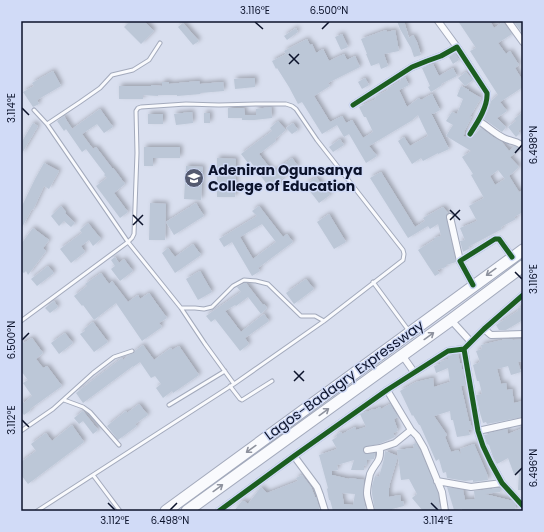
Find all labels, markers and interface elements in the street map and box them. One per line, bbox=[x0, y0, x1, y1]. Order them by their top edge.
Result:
text: 3.116°E bbox=[240, 3, 270, 18]
text: 6.500°N bbox=[310, 3, 348, 18]
text: 3.114°E bbox=[4, 93, 19, 123]
text: 6.498°N bbox=[526, 126, 541, 164]
place label: Adeniran Ogunsanya College of Education bbox=[208, 160, 362, 196]
school or university icon: Adeniran Ogunsanya College of Education bbox=[183, 167, 205, 189]
text: 3.116°E bbox=[526, 264, 541, 294]
one-way arrow bbox=[486, 268, 497, 277]
street label: Lagos-Badagry Expressway bbox=[260, 315, 428, 445]
text: 6.500°N bbox=[4, 321, 19, 359]
one-way arrow bbox=[423, 332, 434, 340]
text: 3.112°E bbox=[4, 405, 19, 435]
one-way arrow bbox=[318, 408, 329, 416]
one-way arrow bbox=[246, 444, 257, 453]
text: 6.496°N bbox=[526, 449, 541, 487]
one-way arrow bbox=[213, 484, 224, 492]
text: 3.112°E bbox=[100, 513, 130, 528]
text: 6.498°N bbox=[151, 513, 189, 528]
text: 3.114°E bbox=[423, 513, 453, 528]

